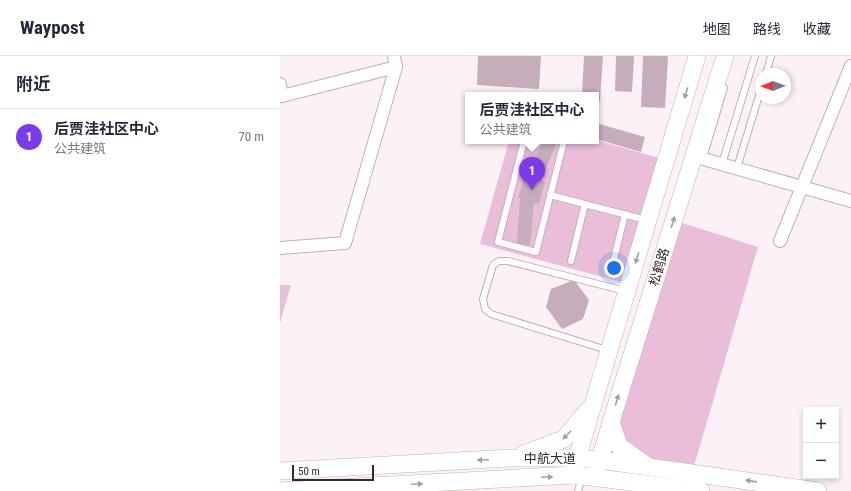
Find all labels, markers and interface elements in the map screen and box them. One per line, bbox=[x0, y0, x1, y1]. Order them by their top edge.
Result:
text: Waypost bbox=[20, 16, 85, 39]
text: 地图 bbox=[703, 21, 731, 37]
text: 路线 bbox=[753, 21, 781, 37]
text: 收藏 bbox=[803, 21, 831, 37]
north arrow bbox=[755, 68, 791, 104]
text: 附近 bbox=[16, 74, 50, 94]
one-way arrow bbox=[683, 88, 689, 100]
popup bbox=[465, 92, 599, 144]
text: 后贾洼社区中心 bbox=[479, 101, 585, 119]
text: 后贾洼社区中心 bbox=[54, 120, 159, 138]
text: 公共建筑 bbox=[479, 122, 532, 137]
text: 1 bbox=[26, 129, 32, 144]
text: 70 m bbox=[238, 129, 264, 144]
text: 公共建筑 bbox=[54, 141, 106, 156]
pin: 1 bbox=[519, 157, 545, 190]
one-way arrow bbox=[670, 216, 676, 228]
street label: 松鹤路 bbox=[646, 246, 672, 288]
one-way arrow bbox=[634, 252, 640, 264]
your location bbox=[604, 258, 624, 278]
one-way arrow bbox=[614, 394, 620, 406]
map controls bbox=[803, 407, 839, 479]
button: + bbox=[803, 407, 839, 443]
one-way arrow bbox=[562, 430, 572, 440]
button: − bbox=[803, 443, 839, 479]
street label: 中航大道 bbox=[524, 451, 576, 466]
one-way arrow bbox=[477, 456, 489, 463]
scale bar bbox=[292, 463, 374, 482]
text: 50 m bbox=[298, 465, 320, 478]
one-way arrow bbox=[541, 473, 553, 480]
one-way arrow bbox=[745, 478, 757, 484]
one-way arrow bbox=[411, 480, 423, 487]

